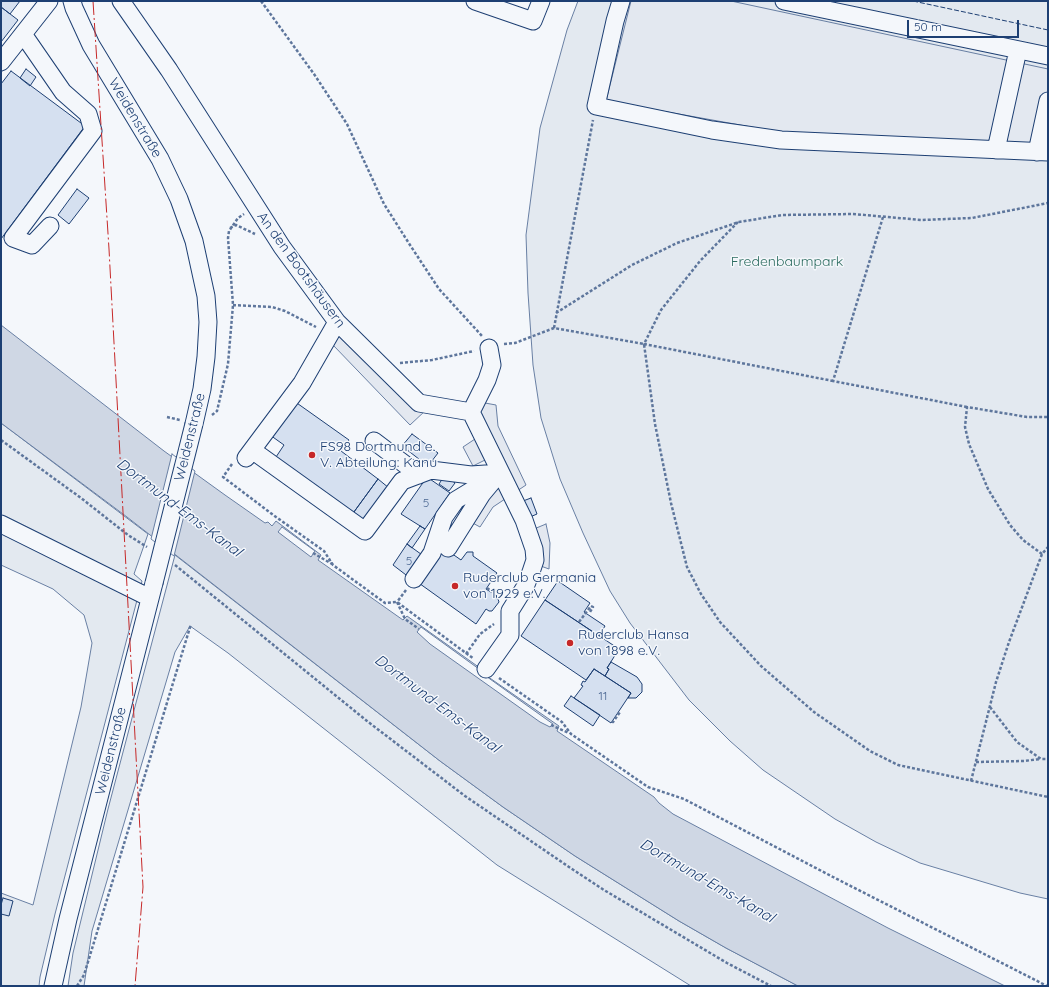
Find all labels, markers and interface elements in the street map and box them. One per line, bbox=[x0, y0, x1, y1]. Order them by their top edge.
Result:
scale bar bbox=[909, 12, 1021, 38]
text: 50 m bbox=[914, 19, 942, 34]
street label: Weidenstraße bbox=[105, 75, 165, 161]
street label: An den Bootshäusern bbox=[253, 209, 349, 331]
park label: Fredenbaumpark bbox=[731, 254, 843, 270]
street label: Weidenstraße bbox=[171, 391, 209, 483]
place label: FS98 Dortmund e. V. Abteilung: Kanu bbox=[320, 439, 437, 472]
marker: FS98 Dortmund e. V. Abteilung: Kanu bbox=[307, 450, 317, 460]
water label: Dortmund-Ems-Kanal bbox=[113, 455, 245, 561]
house number: 5 bbox=[423, 496, 429, 510]
house number: 5 bbox=[406, 554, 412, 568]
place label: Ruderclub Germania von 1929 e.V. bbox=[463, 570, 596, 602]
marker: Ruderclub Germania von 1929 e.V. bbox=[450, 581, 460, 591]
place label: Ruderclub Hansa von 1898 e.V. bbox=[578, 627, 689, 660]
marker: Ruderclub Hansa von 1898 e.V. bbox=[565, 638, 575, 648]
water label: Dortmund-Ems-Kanal bbox=[371, 651, 503, 757]
house number: 11 bbox=[599, 689, 607, 703]
street label: Weidenstraße bbox=[92, 705, 130, 797]
water label: Dortmund-Ems-Kanal bbox=[637, 835, 777, 927]

